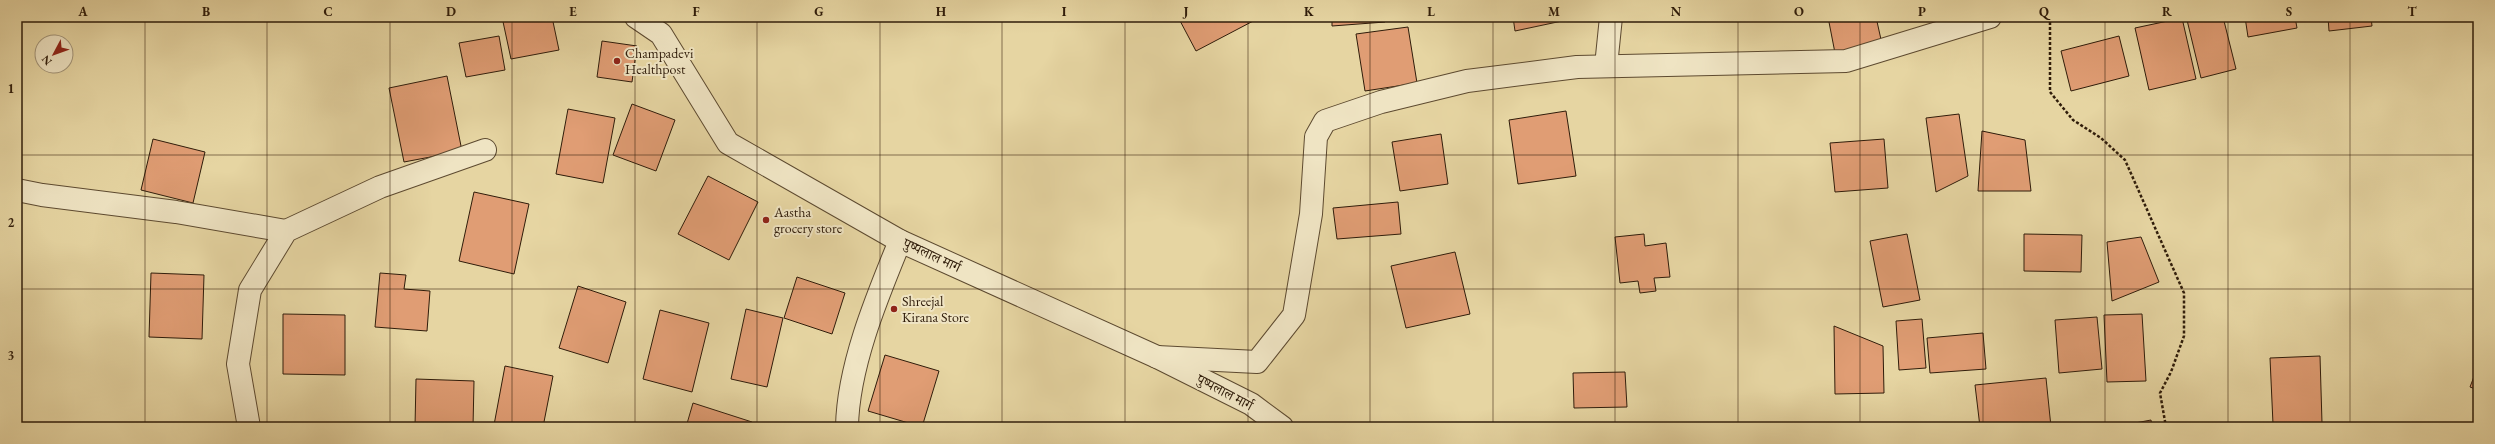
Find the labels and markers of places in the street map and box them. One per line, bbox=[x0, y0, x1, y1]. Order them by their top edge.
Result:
place label: Champadevi Healthpost bbox=[625, 44, 694, 78]
marker: Champadevi Healthpost bbox=[612, 56, 622, 66]
place label: Aastha grocery store bbox=[773, 203, 843, 237]
marker: Aastha grocery store bbox=[761, 215, 771, 225]
place label: Shreejal Kirana Store bbox=[902, 292, 970, 326]
marker: Shreejal Kirana Store bbox=[889, 304, 899, 314]

